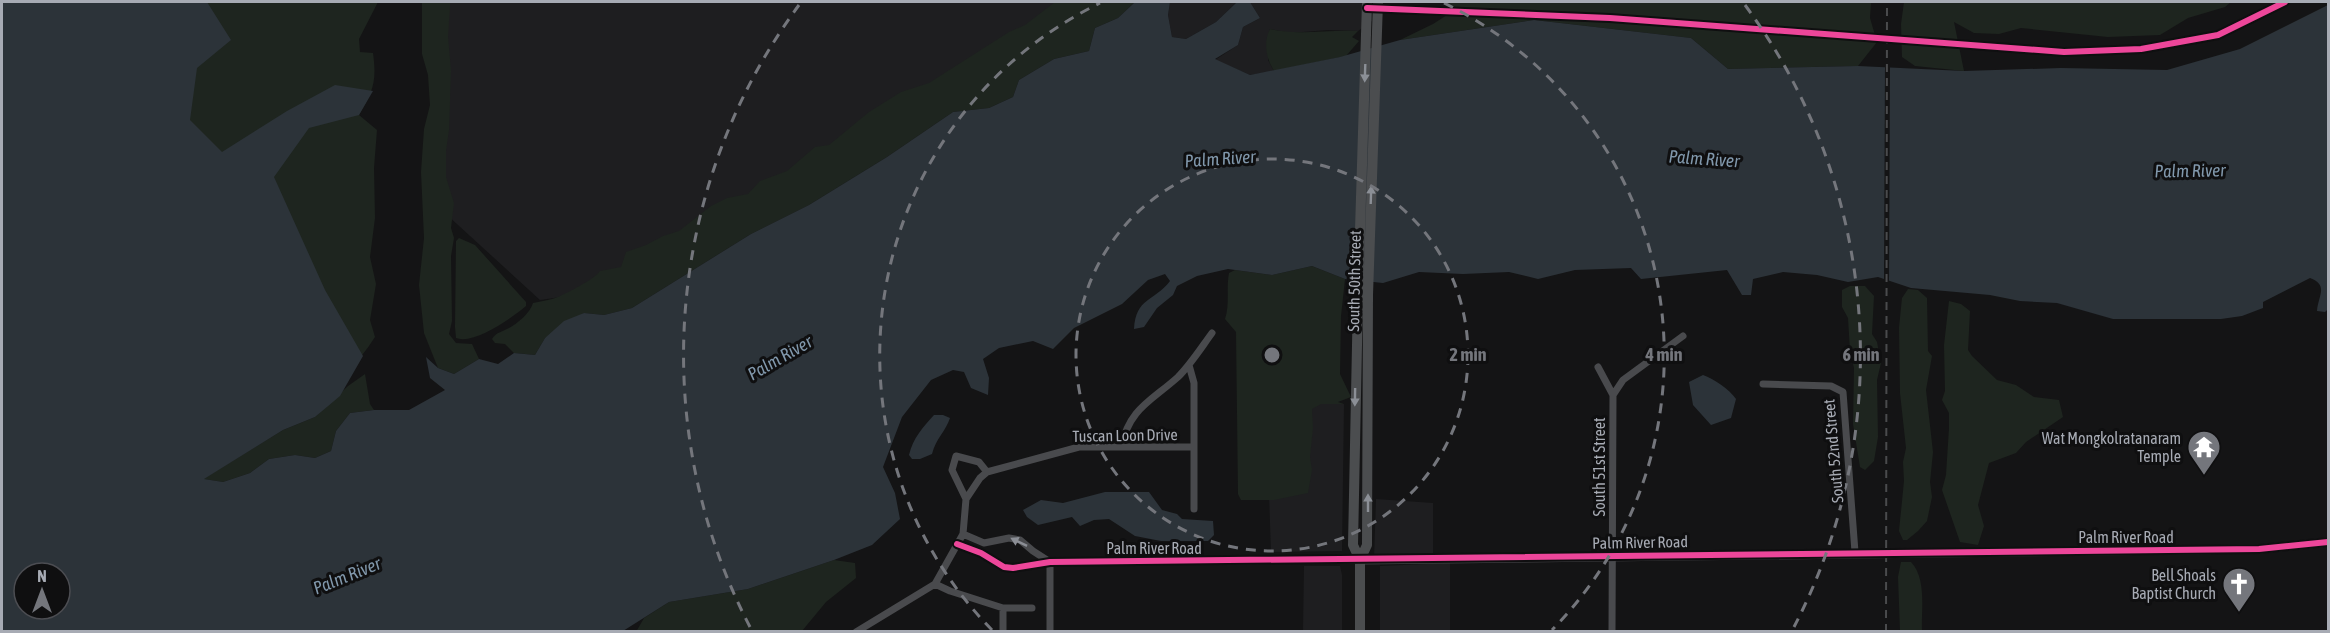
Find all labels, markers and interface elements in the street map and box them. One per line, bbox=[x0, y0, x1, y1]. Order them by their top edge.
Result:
one-way arrow bbox=[1360, 64, 1370, 83]
water label: Palm River bbox=[1184, 146, 1257, 171]
water label: Palm River bbox=[1668, 146, 1741, 172]
water label: Palm River bbox=[2154, 159, 2226, 182]
one-way arrow bbox=[1367, 185, 1376, 204]
street label: South 50th Street bbox=[1344, 230, 1364, 332]
water label: Palm River bbox=[744, 330, 816, 384]
text: 2 min bbox=[1450, 344, 1487, 365]
text: 4 min bbox=[1645, 344, 1683, 365]
text: 6 min bbox=[1843, 344, 1880, 365]
centre of rings bbox=[1262, 345, 1282, 365]
one-way arrow bbox=[1351, 388, 1360, 407]
street label: South 52nd Street bbox=[1819, 398, 1847, 504]
street label: South 51st Street bbox=[1590, 417, 1608, 517]
street label: Tuscan Loon Drive bbox=[1072, 425, 1178, 445]
place label: Wat Mongkolratanaram Temple bbox=[2042, 429, 2181, 466]
temple icon: Wat Mongkolratanaram Temple bbox=[2186, 429, 2222, 476]
one-way arrow bbox=[1363, 494, 1373, 513]
street label: Palm River Road bbox=[2078, 528, 2174, 546]
street label: Palm River Road bbox=[1592, 532, 1688, 552]
one-way arrow bbox=[1010, 538, 1028, 548]
street label: Palm River Road bbox=[1106, 539, 1202, 557]
water label: Palm River bbox=[310, 552, 384, 599]
north arrow bbox=[12, 561, 72, 621]
place label: Bell Shoals Baptist Church bbox=[2132, 566, 2216, 603]
church icon: Bell Shoals Baptist Church bbox=[2221, 566, 2257, 613]
text: N bbox=[37, 567, 47, 585]

